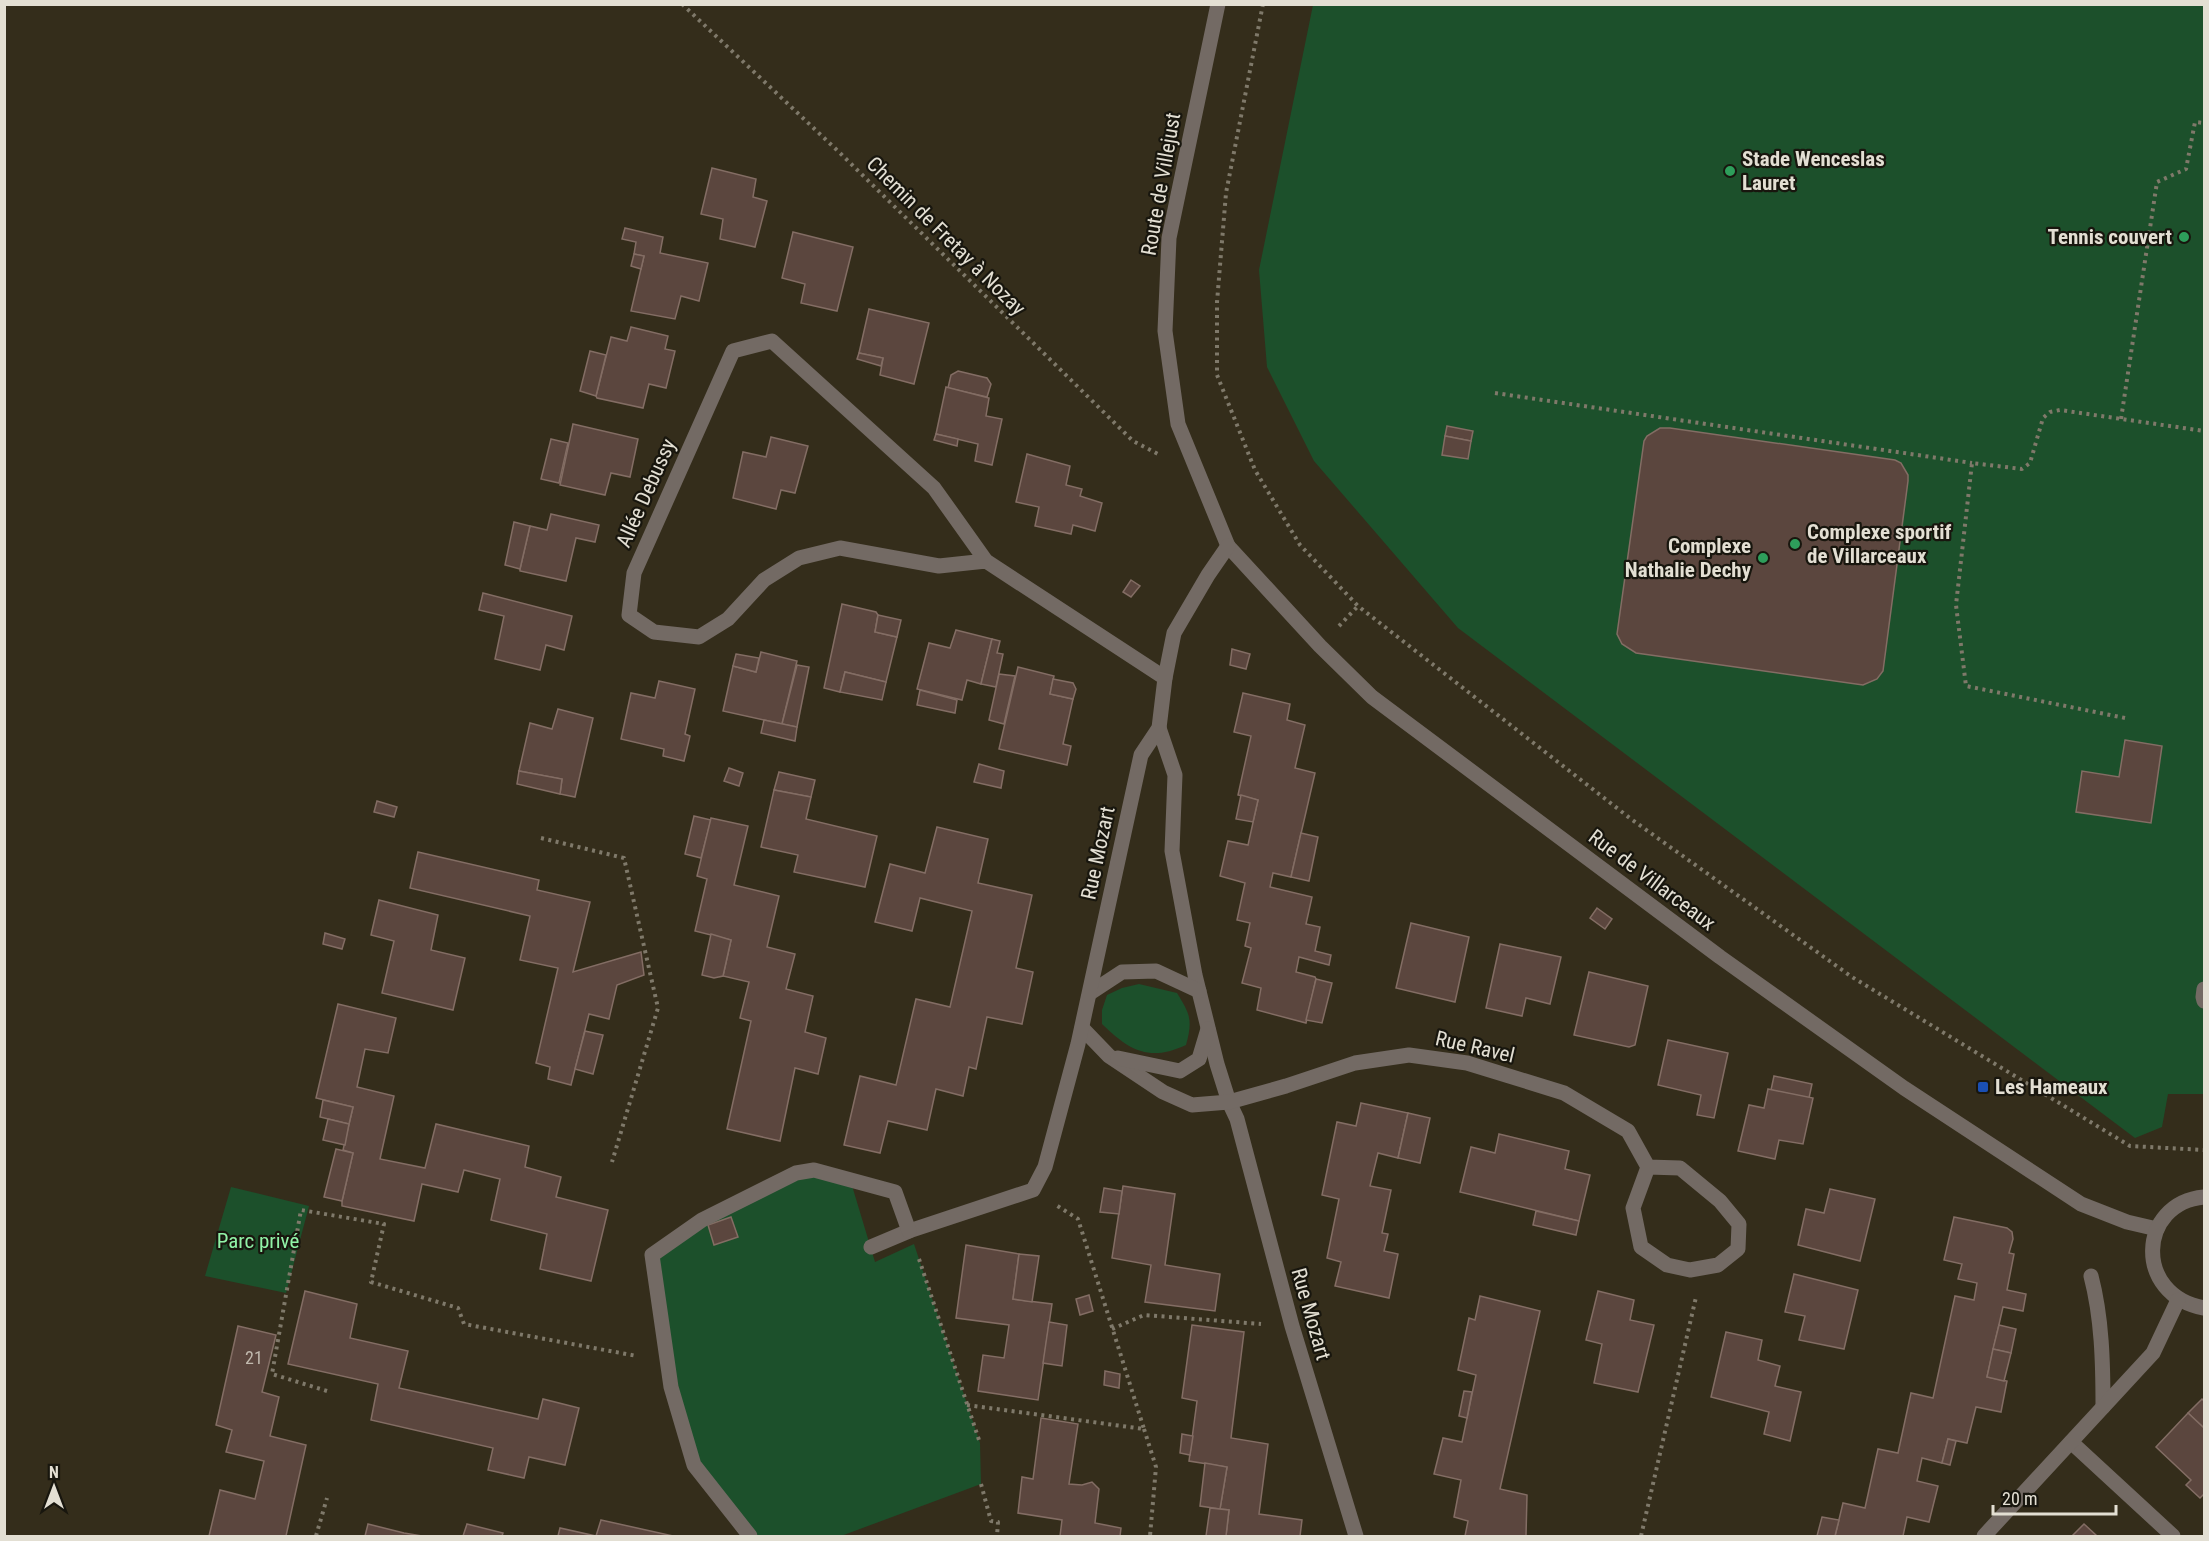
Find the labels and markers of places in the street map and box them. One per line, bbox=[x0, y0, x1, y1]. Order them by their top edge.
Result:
place label: Stade Wenceslas Lauret bbox=[1742, 147, 1885, 195]
marker: Stade Wenceslas Lauret bbox=[1723, 164, 1737, 178]
place label: Tennis couvert bbox=[2047, 225, 2172, 249]
marker: Tennis couvert bbox=[2177, 230, 2191, 244]
place label: Complexe sportif de Villarceaux bbox=[1807, 520, 1951, 568]
place label: Complexe Nathalie Dechy bbox=[1625, 534, 1752, 582]
marker: Complexe sportif de Villarceaux bbox=[1788, 537, 1802, 551]
marker: Complexe Nathalie Dechy bbox=[1756, 551, 1770, 565]
place label: Les Hameaux bbox=[1995, 1075, 2108, 1099]
marker: Les Hameaux bbox=[1976, 1080, 1990, 1094]

